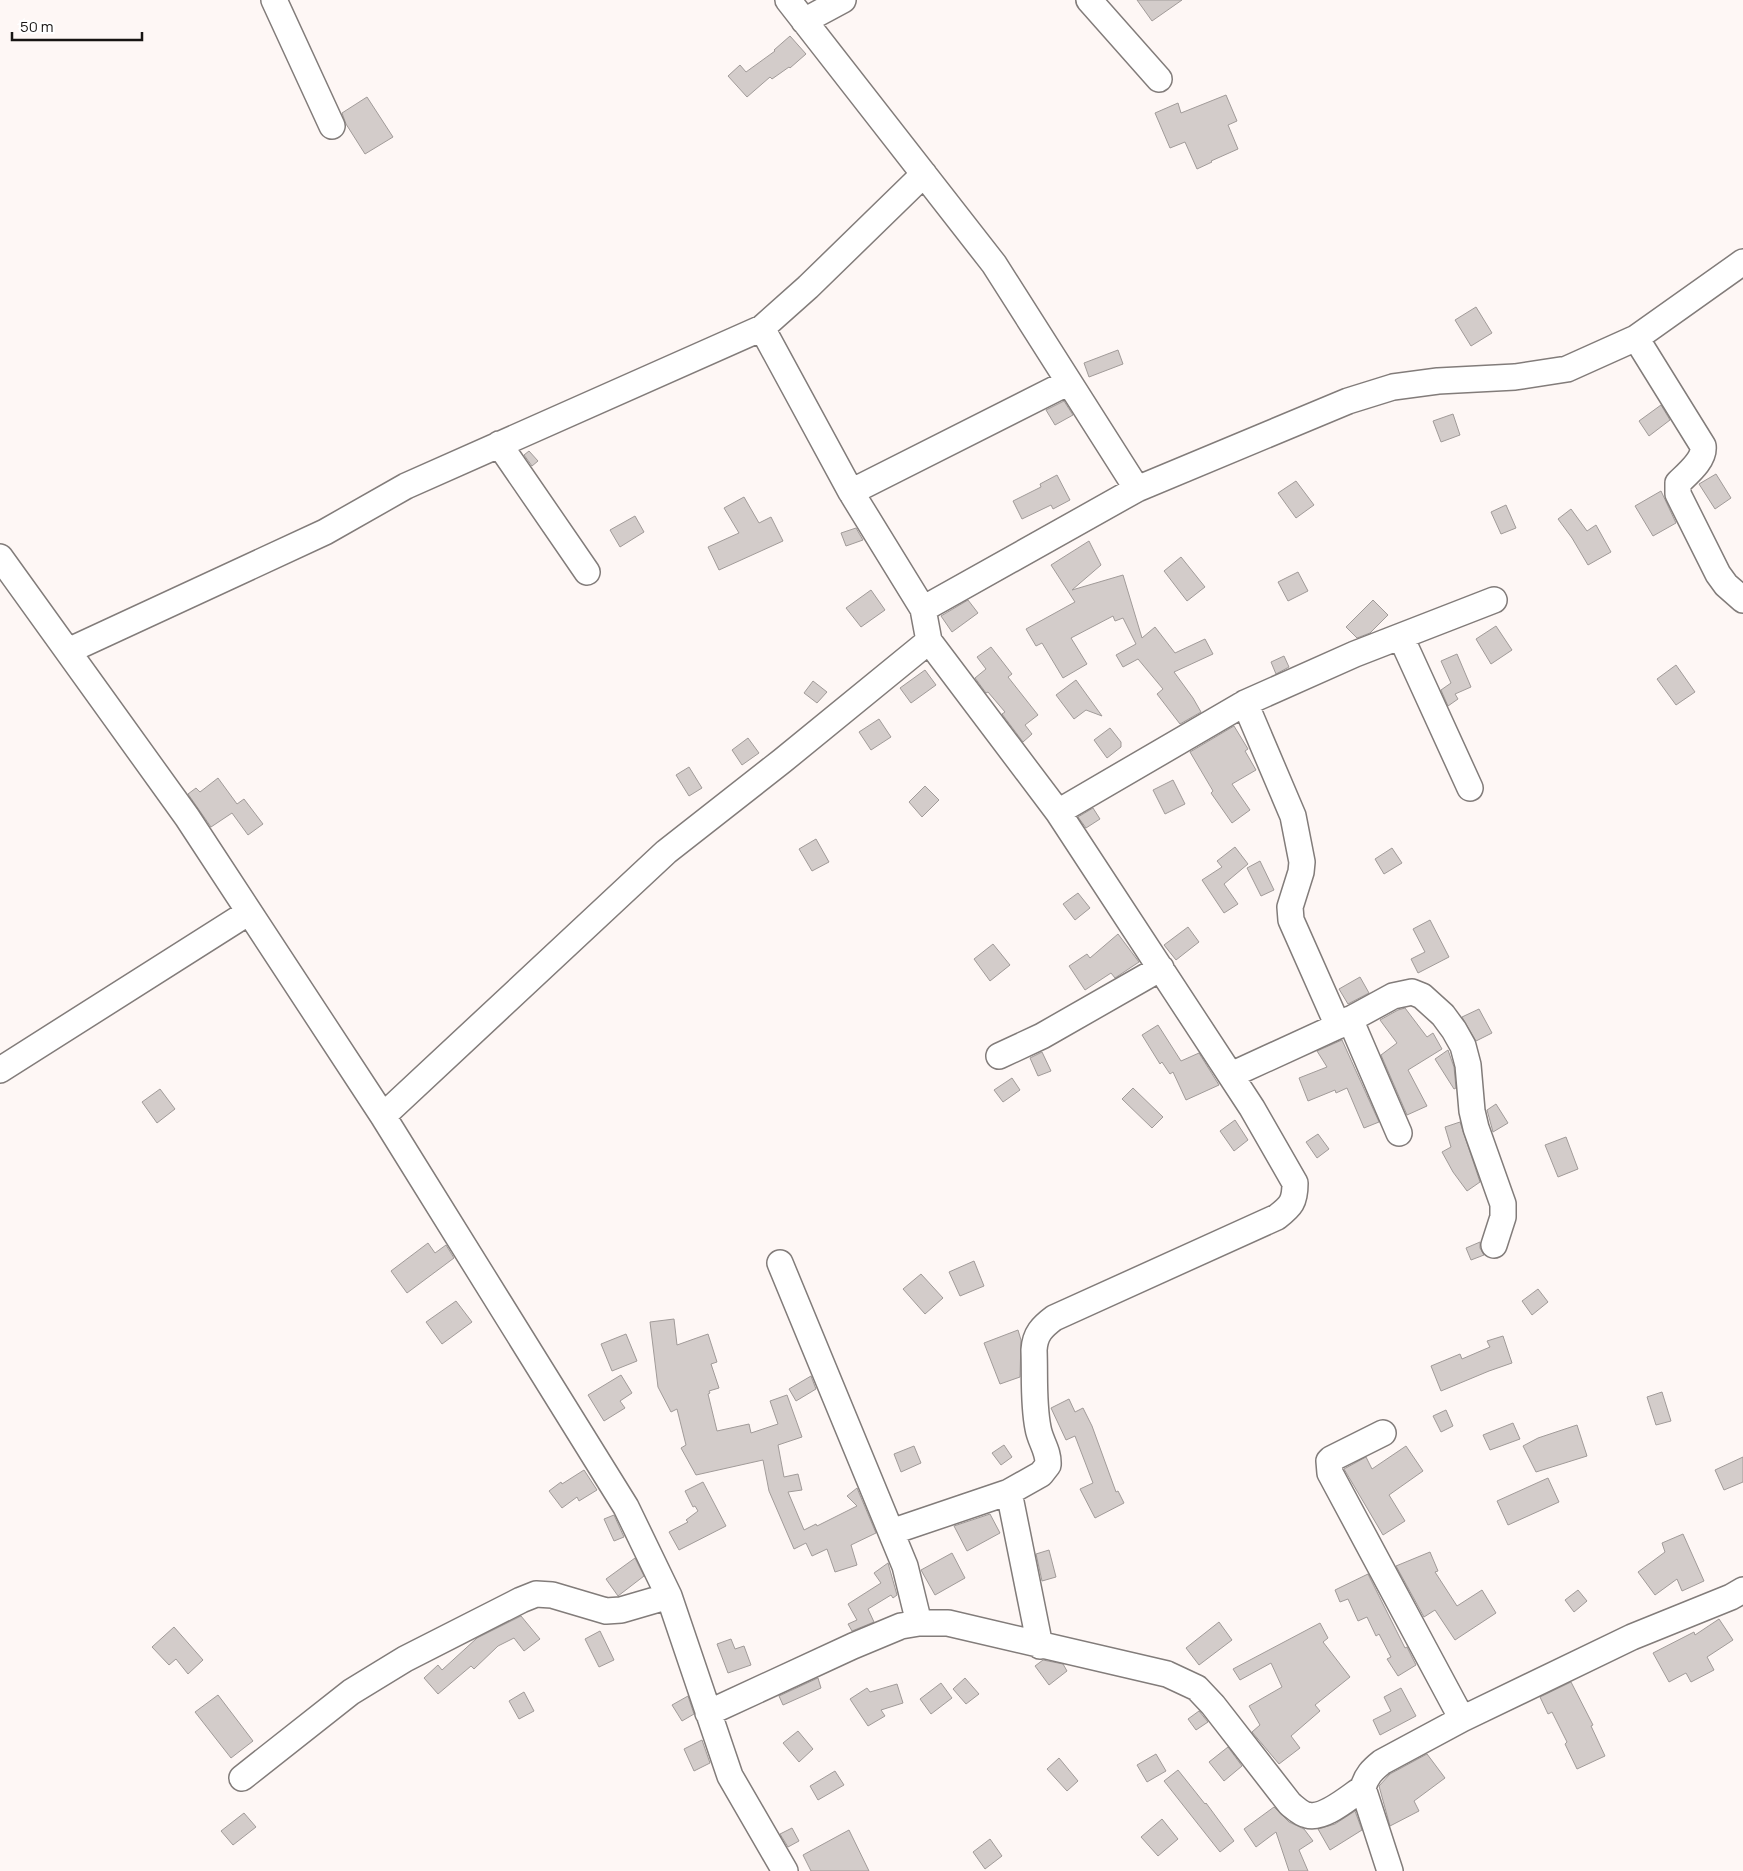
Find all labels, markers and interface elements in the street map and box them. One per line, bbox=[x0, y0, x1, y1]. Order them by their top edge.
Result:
scale bar bbox=[12, 10, 142, 42]
text: 50 m bbox=[20, 16, 54, 37]

